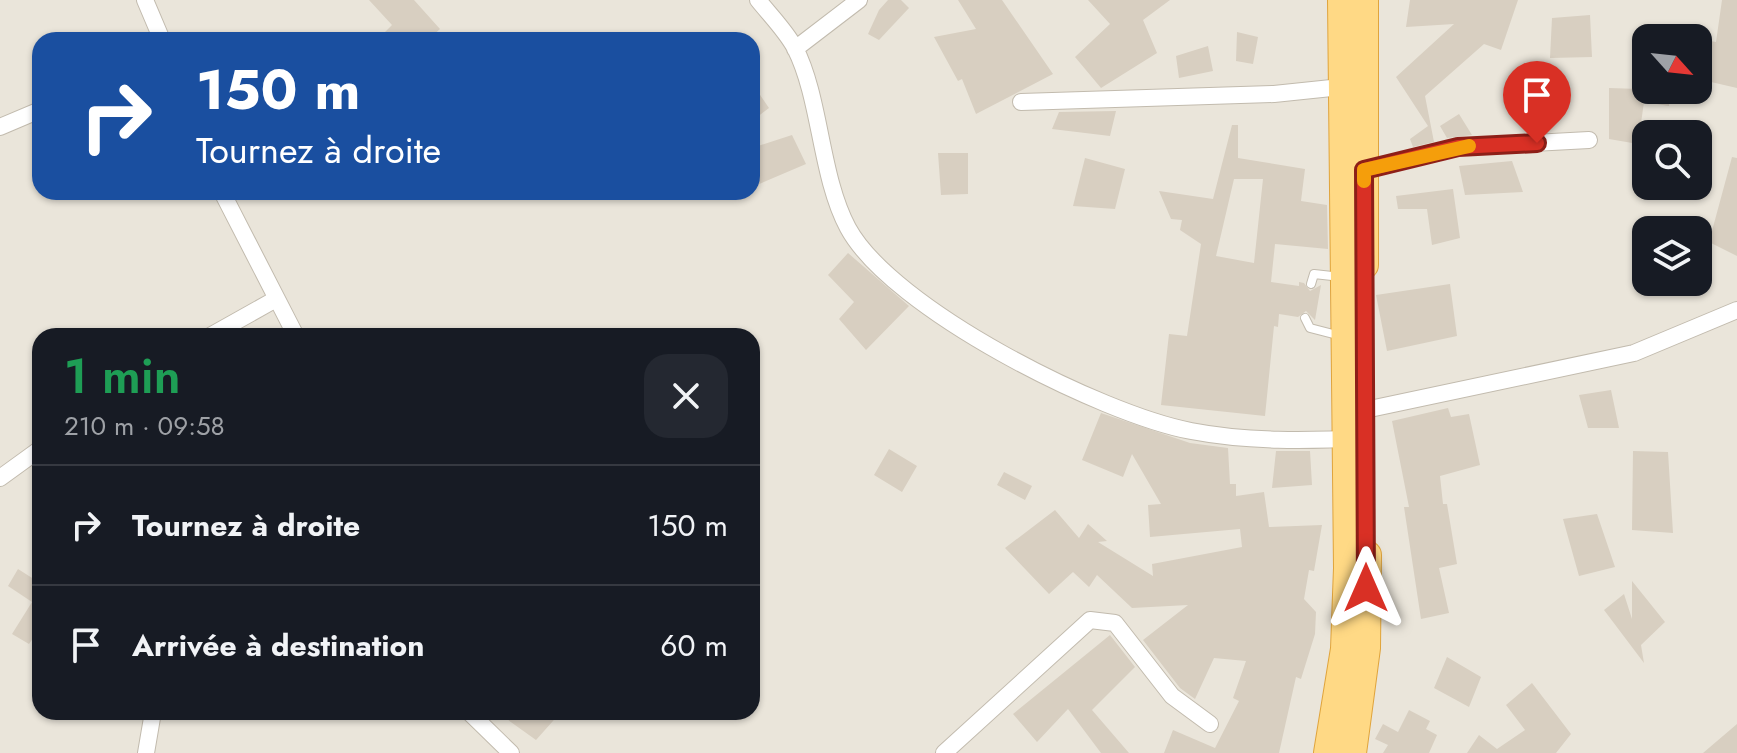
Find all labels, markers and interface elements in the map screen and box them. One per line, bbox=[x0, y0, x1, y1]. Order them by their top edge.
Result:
north arrow bbox=[1632, 24, 1712, 104]
map controls bbox=[1632, 24, 1712, 296]
text: 150 m bbox=[196, 49, 360, 130]
pin bbox=[1503, 61, 1571, 143]
icon: right bbox=[64, 64, 168, 168]
icon: arrive bbox=[1515, 73, 1559, 117]
button: search bbox=[1632, 120, 1712, 200]
text: Tournez à droite bbox=[196, 124, 441, 176]
button: layers bbox=[1632, 216, 1712, 296]
text: 1 min bbox=[64, 342, 181, 411]
button: close bbox=[644, 354, 728, 438]
text: 210 m · 09:58 bbox=[64, 407, 225, 445]
icon: right bbox=[64, 503, 108, 547]
text: Tournez à droite bbox=[132, 504, 360, 547]
text: 150 m bbox=[647, 504, 728, 547]
position arrow bbox=[1324, 546, 1408, 630]
icon: arrive bbox=[64, 623, 108, 667]
text: Arrivée à destination bbox=[132, 624, 424, 667]
text: 60 m bbox=[660, 624, 728, 667]

